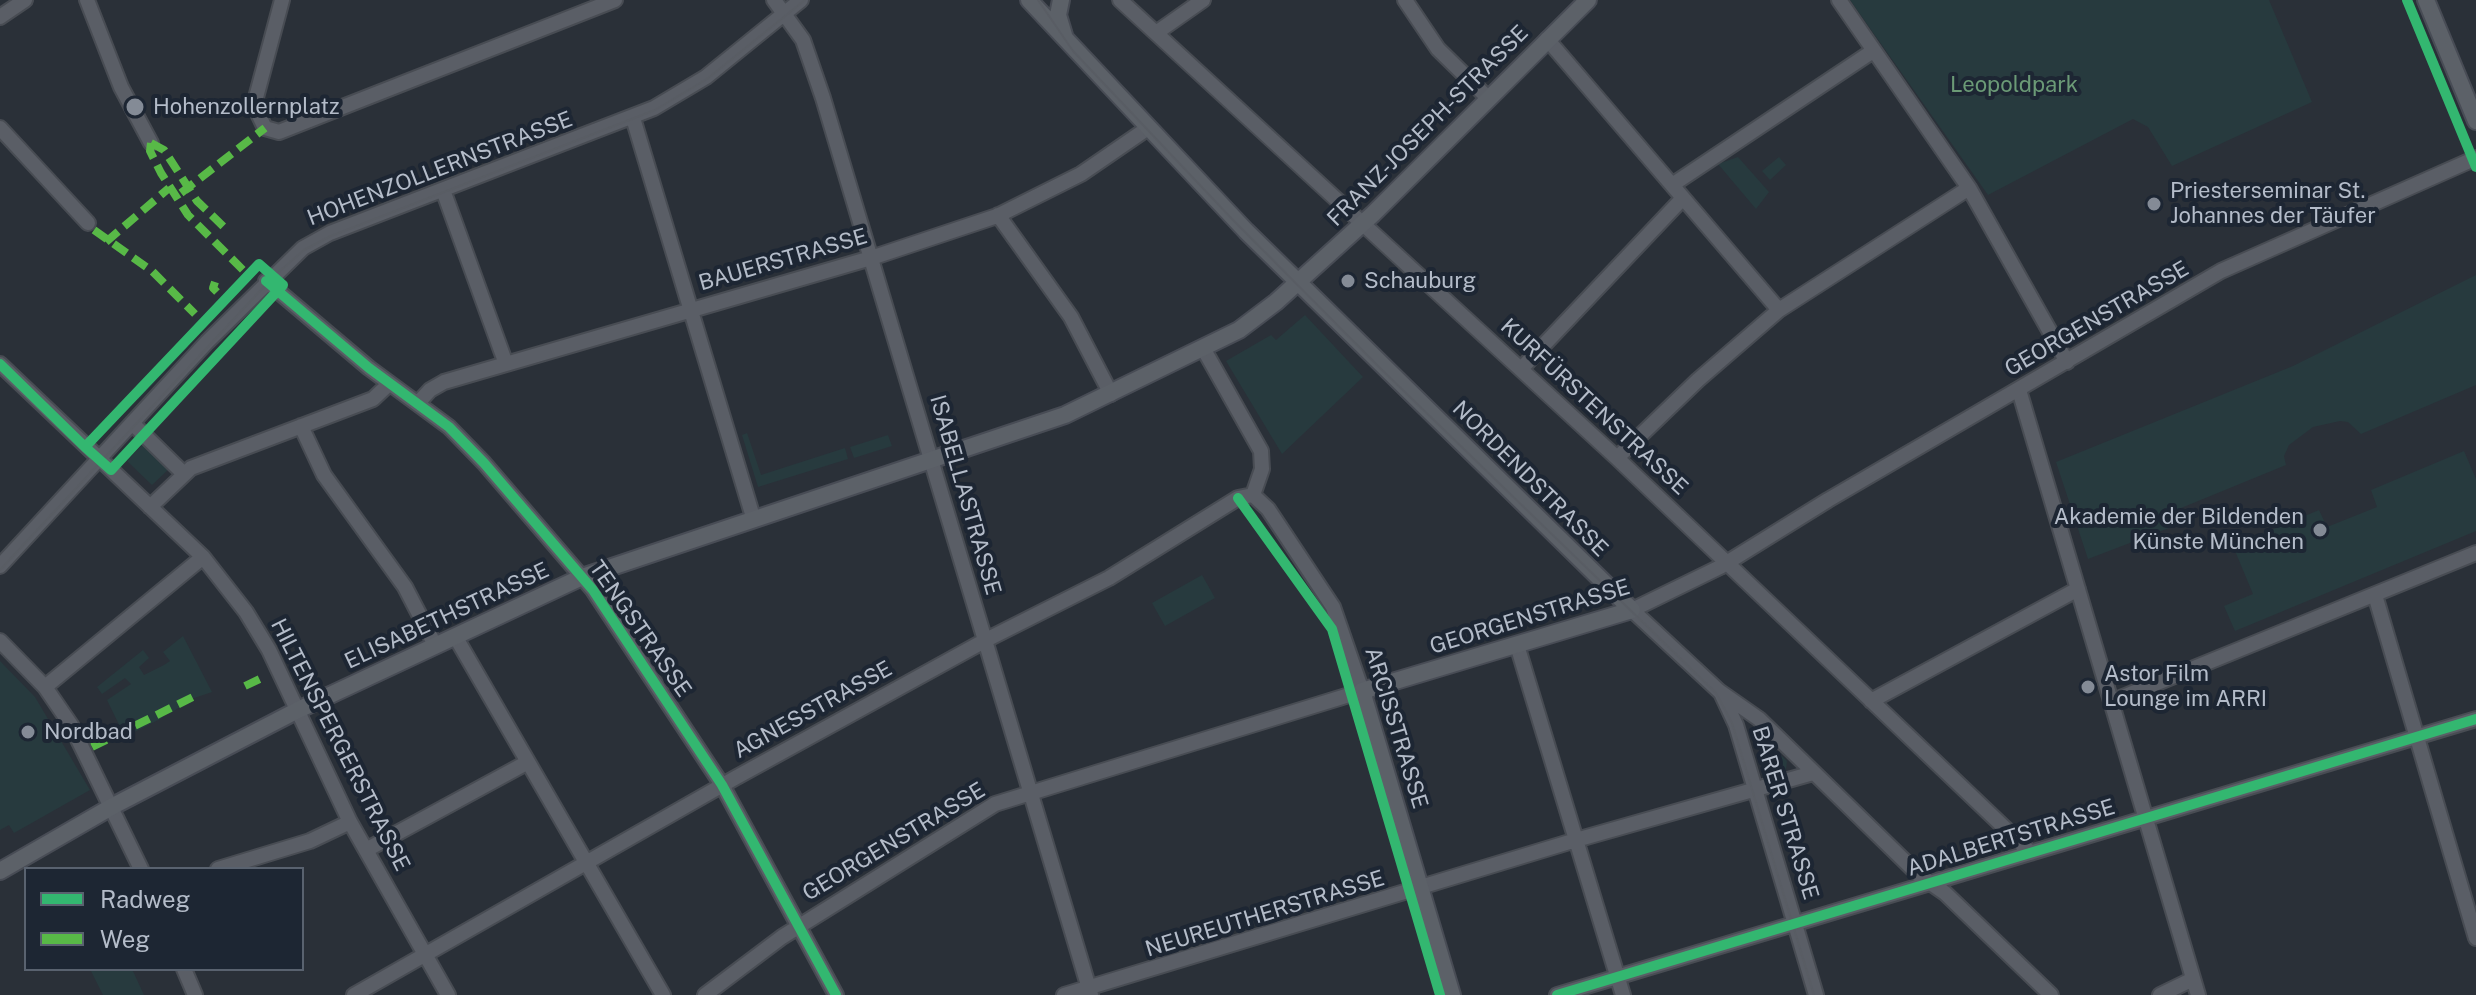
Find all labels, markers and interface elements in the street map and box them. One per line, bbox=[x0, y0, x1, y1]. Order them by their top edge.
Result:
street label: FRANZ-JOSEPH-STRASSE bbox=[1322, 20, 1534, 232]
park label: Leopoldpark bbox=[1950, 72, 2078, 98]
place label: Hohenzollernplatz bbox=[153, 94, 340, 120]
marker: Hohenzollernplatz bbox=[124, 96, 146, 118]
street label: HOHENZOLLERNSTRASSE bbox=[304, 106, 576, 232]
place label: Priesterseminar St. Johannes der Täufer bbox=[2170, 178, 2376, 230]
marker: Priesterseminar St. Johannes der Täufer bbox=[2145, 195, 2163, 213]
street label: BAUERSTRASSE bbox=[696, 223, 870, 297]
street label: GEORGENSTRASSE bbox=[2000, 256, 2194, 382]
place label: Schauburg bbox=[1364, 268, 1476, 294]
marker: Schauburg bbox=[1339, 272, 1357, 290]
street label: KURFÜRSTENSTRASSE bbox=[1495, 313, 1693, 501]
street label: ISABELLASTRASSE bbox=[924, 392, 1006, 598]
street label: NORDENDSTRASSE bbox=[1447, 396, 1613, 562]
place label: Akademie der Bildenden Künste München bbox=[2054, 504, 2304, 556]
marker: Akademie der Bildenden Künste München bbox=[2311, 521, 2329, 539]
street label: TENGSTRASSE bbox=[583, 556, 697, 702]
street label: ELISABETHSTRASSE bbox=[341, 557, 553, 675]
street label: GEORGENSTRASSE bbox=[1427, 574, 1633, 660]
street label: HILTENSPERGERSTRASSE bbox=[265, 614, 415, 876]
street label: ARCISSTRASSE bbox=[1359, 644, 1433, 812]
street label: AGNESSTRASSE bbox=[729, 656, 897, 764]
place label: Astor Film Lounge im ARRI bbox=[2104, 661, 2267, 712]
marker: Astor Film Lounge im ARRI bbox=[2079, 678, 2097, 696]
place label: Nordbad bbox=[44, 719, 133, 745]
marker: Nordbad bbox=[19, 723, 37, 741]
street label: BARER STRASSE bbox=[1746, 723, 1824, 903]
street label: GEORGENSTRASSE bbox=[798, 777, 990, 907]
street label: ADALBERTSTRASSE bbox=[1904, 794, 2118, 882]
street label: NEUREUTHERSTRASSE bbox=[1142, 865, 1388, 963]
legend bbox=[24, 867, 304, 971]
text: Radweg bbox=[100, 885, 191, 913]
text: Weg bbox=[100, 925, 150, 953]

